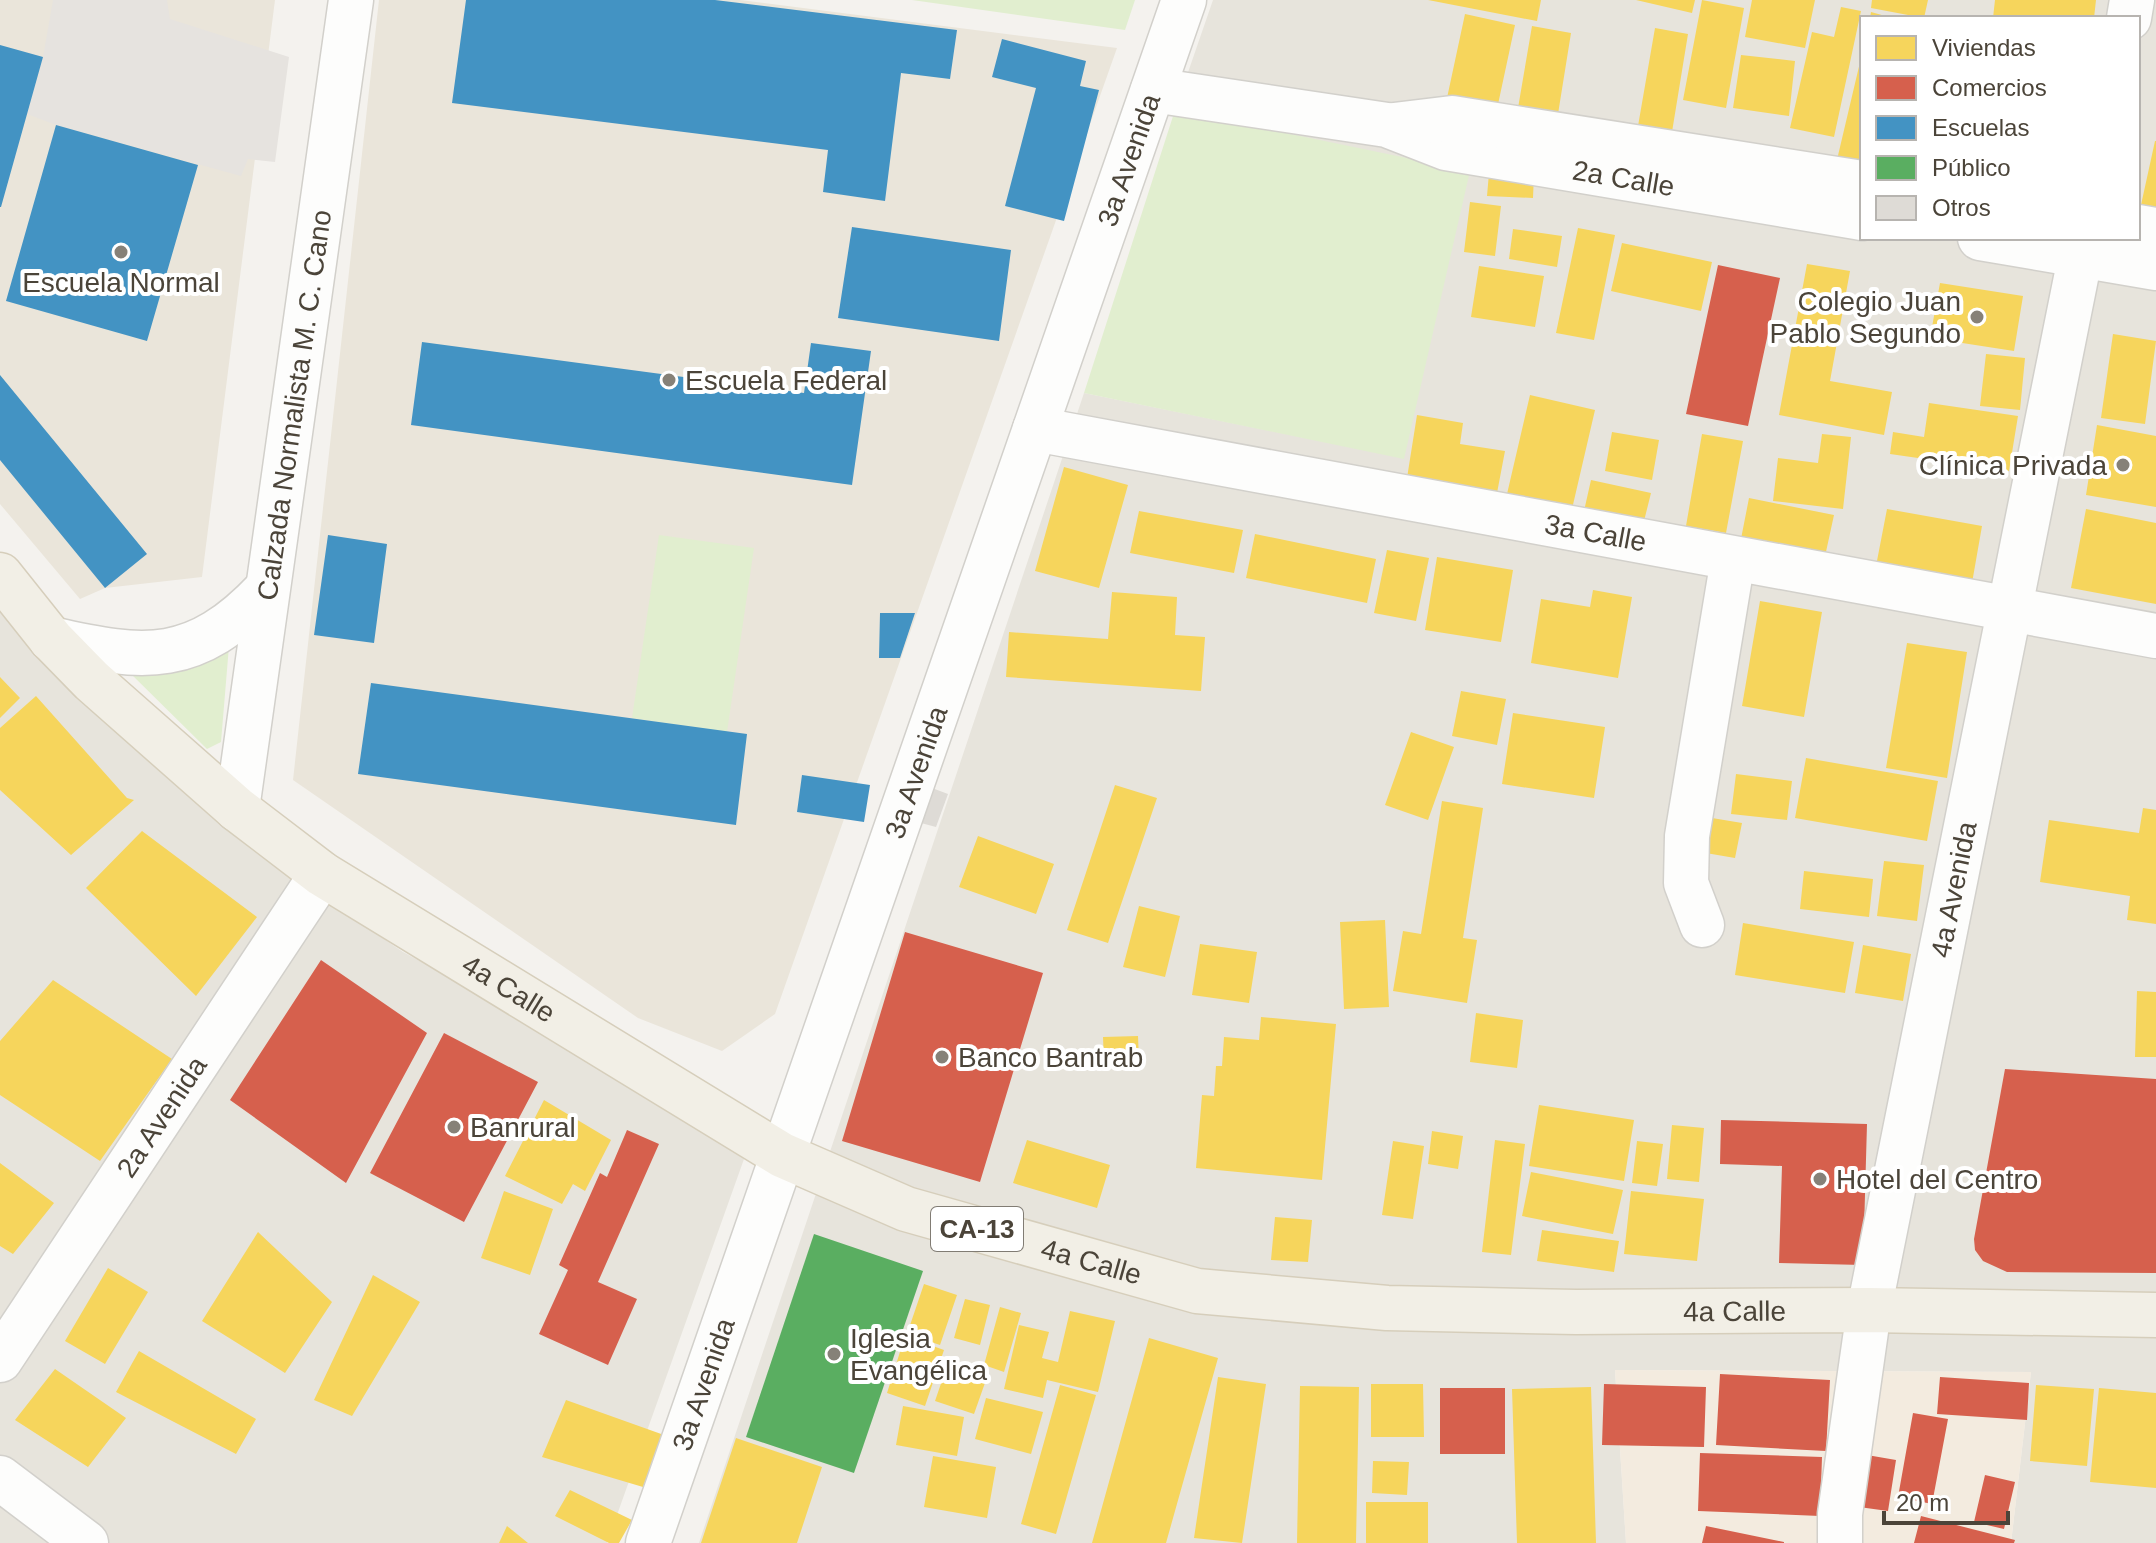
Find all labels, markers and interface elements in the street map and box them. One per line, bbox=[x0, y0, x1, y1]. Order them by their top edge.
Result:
legend bbox=[1860, 16, 2140, 240]
text: Viviendas bbox=[1932, 34, 2036, 61]
text: Comercios bbox=[1932, 74, 2047, 101]
street label: 3a Avenida bbox=[1091, 89, 1166, 230]
text: Escuelas bbox=[1932, 114, 2029, 141]
street label: 2a Calle bbox=[1570, 154, 1677, 202]
text: Público bbox=[1932, 154, 2011, 181]
text: Otros bbox=[1932, 194, 1991, 221]
street label: Calzada Normalista M. C. Cano bbox=[251, 208, 337, 602]
marker: Escuela Normal bbox=[112, 243, 130, 261]
place label: Escuela Normal bbox=[22, 267, 220, 298]
place label: Colegio Juan Pablo Segundo bbox=[1769, 286, 1961, 349]
marker: Colegio Juan Pablo Segundo bbox=[1968, 308, 1986, 326]
place label: Escuela Federal bbox=[685, 365, 887, 396]
marker: Escuela Federal bbox=[660, 371, 678, 389]
place label: Clínica Privada bbox=[1919, 450, 2107, 481]
marker: Clínica Privada bbox=[2114, 456, 2132, 474]
street label: 3a Calle bbox=[1542, 508, 1649, 557]
street label: 3a Avenida bbox=[878, 701, 953, 843]
street label: 4a Avenida bbox=[1925, 818, 1982, 960]
street label: 4a Calle bbox=[457, 948, 561, 1028]
place label: Banco Bantrab bbox=[958, 1042, 1143, 1073]
marker: Banco Bantrab bbox=[933, 1048, 951, 1066]
street label: 2a Avenida bbox=[110, 1050, 213, 1183]
place label: Banrural bbox=[470, 1112, 576, 1143]
marker: Banrural bbox=[445, 1118, 463, 1136]
place label: Hotel del Centro bbox=[1836, 1164, 2038, 1195]
marker: Hotel del Centro bbox=[1811, 1170, 1829, 1188]
road number: CA-13 bbox=[931, 1207, 1023, 1251]
street label: 4a Calle bbox=[1038, 1232, 1145, 1290]
street label: 4a Calle bbox=[1683, 1295, 1786, 1327]
street label: 3a Avenida bbox=[666, 1314, 741, 1455]
place label: Iglesia Evangélica bbox=[850, 1323, 987, 1386]
marker: Iglesia Evangélica bbox=[825, 1345, 843, 1363]
scale bar bbox=[1884, 1475, 2008, 1525]
text: 20 m bbox=[1896, 1489, 1949, 1516]

